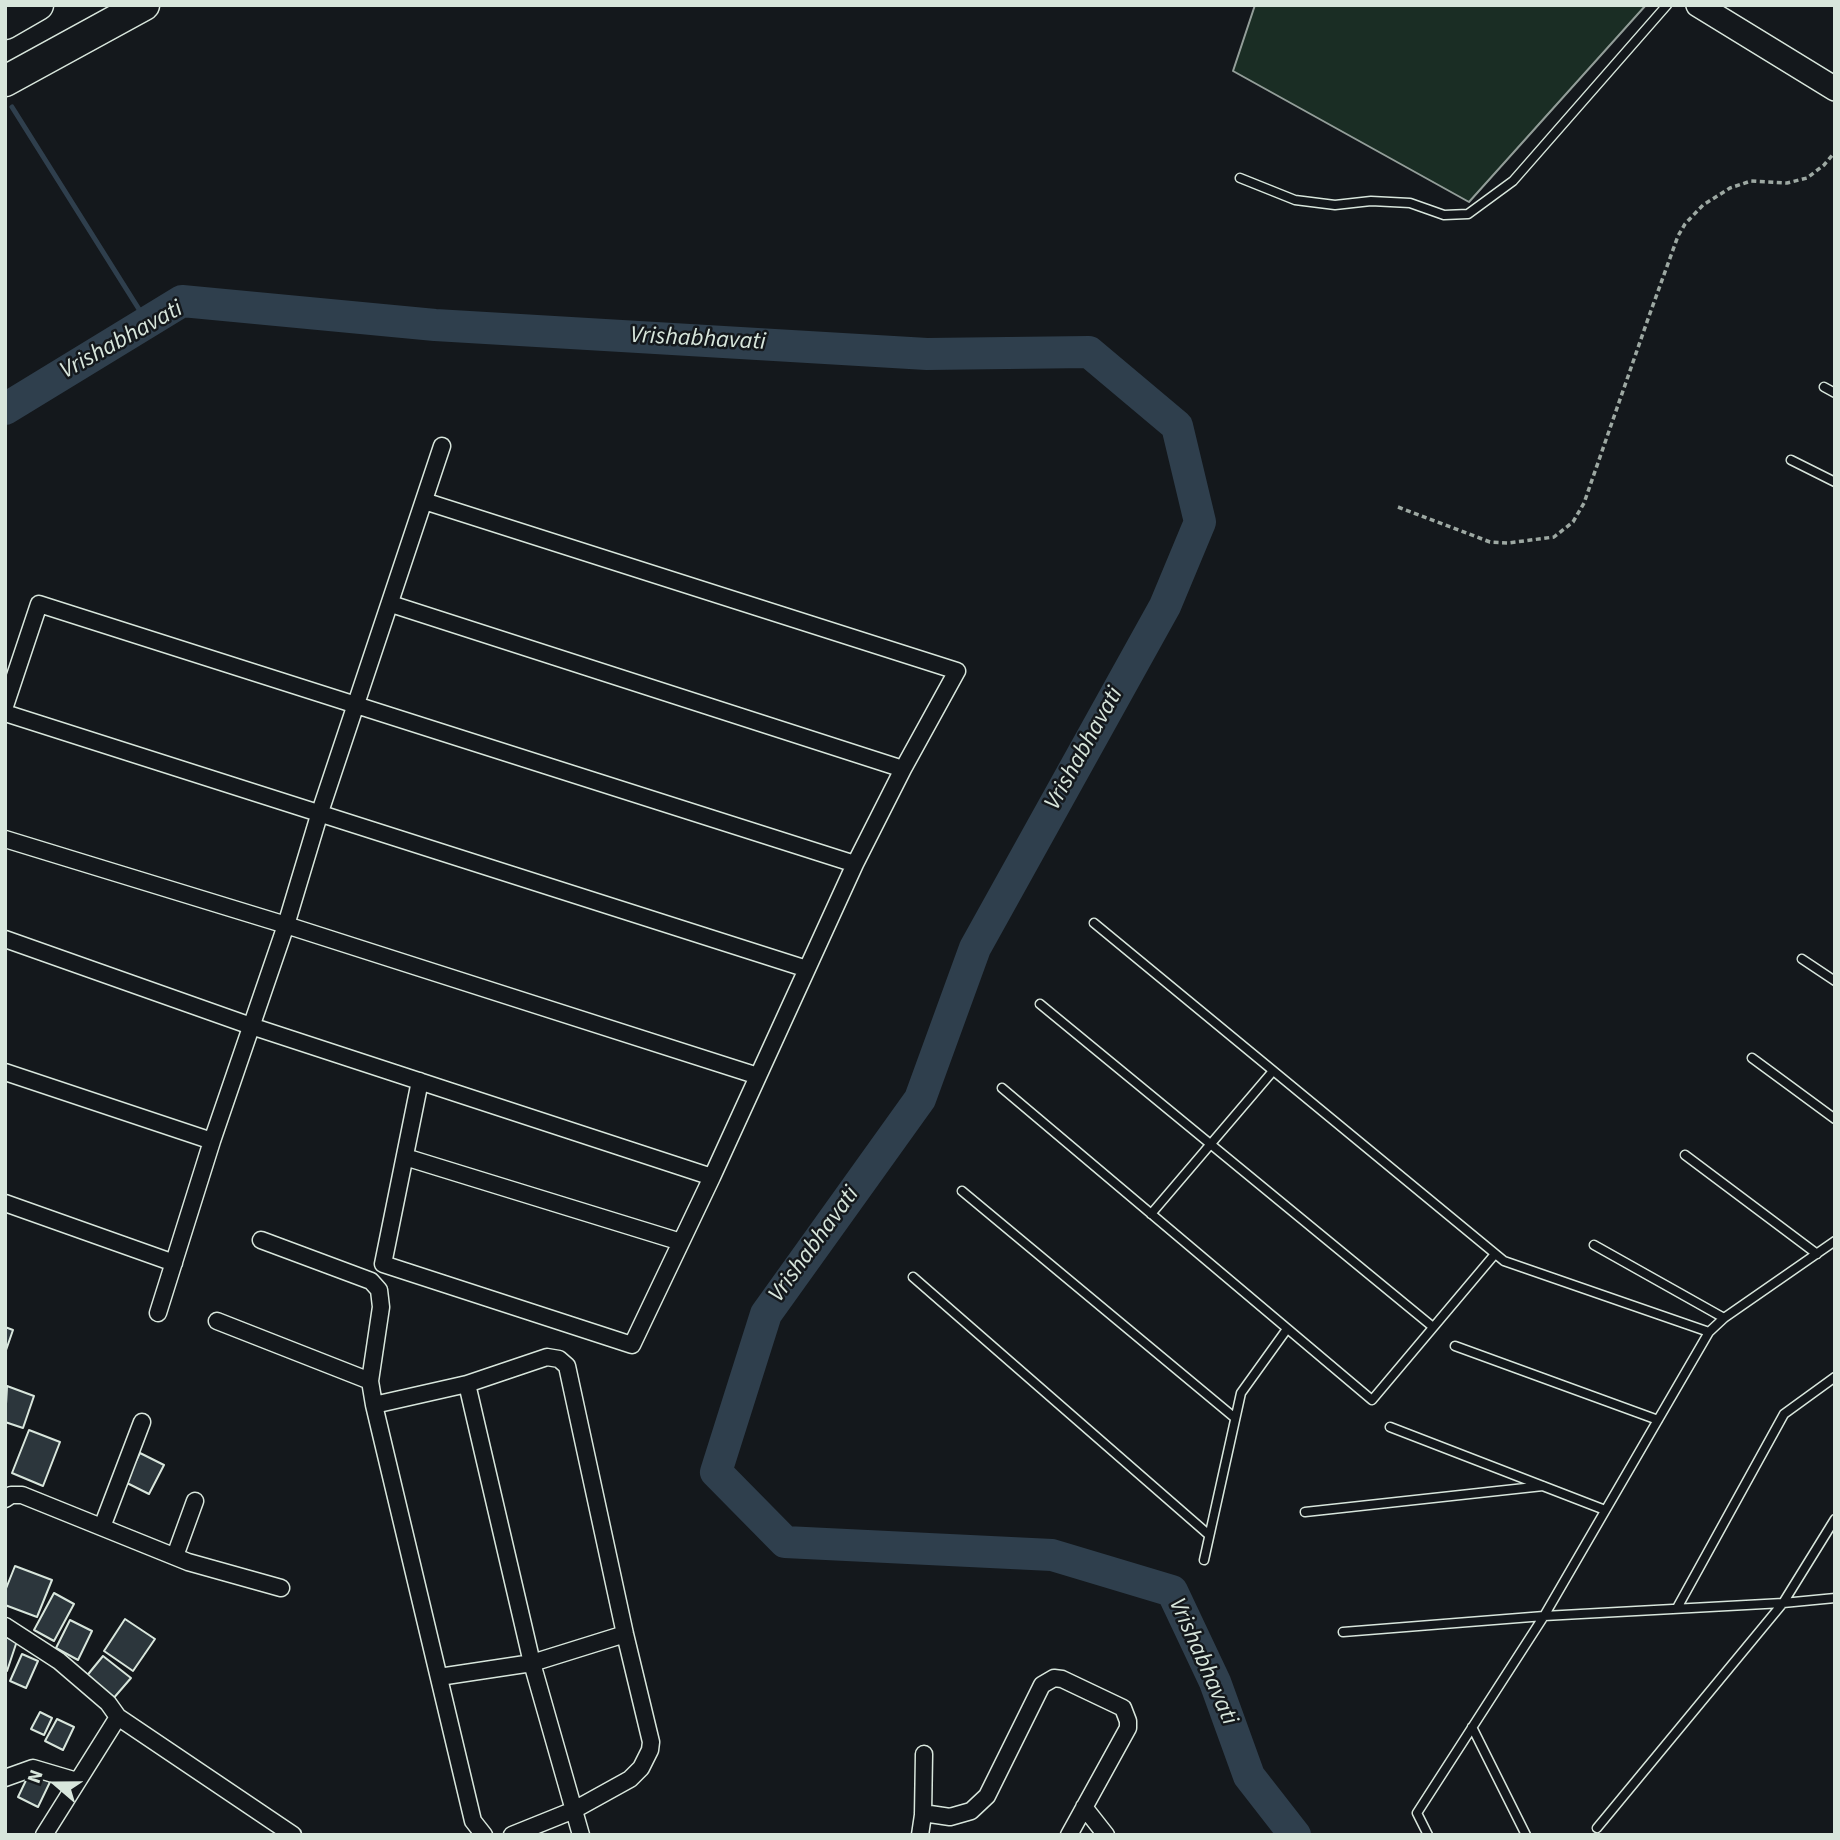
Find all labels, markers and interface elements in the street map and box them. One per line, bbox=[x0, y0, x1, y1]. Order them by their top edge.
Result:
water label: Vrishabhavati bbox=[56, 296, 188, 386]
water label: Vrishabhavati bbox=[630, 322, 766, 358]
water label: Vrishabhavati bbox=[1040, 683, 1130, 815]
water label: Vrishabhavati bbox=[763, 1182, 867, 1308]
water label: Vrishabhavati bbox=[1161, 1594, 1243, 1730]
north arrow bbox=[21, 1749, 91, 1819]
text: N bbox=[21, 1766, 51, 1787]

